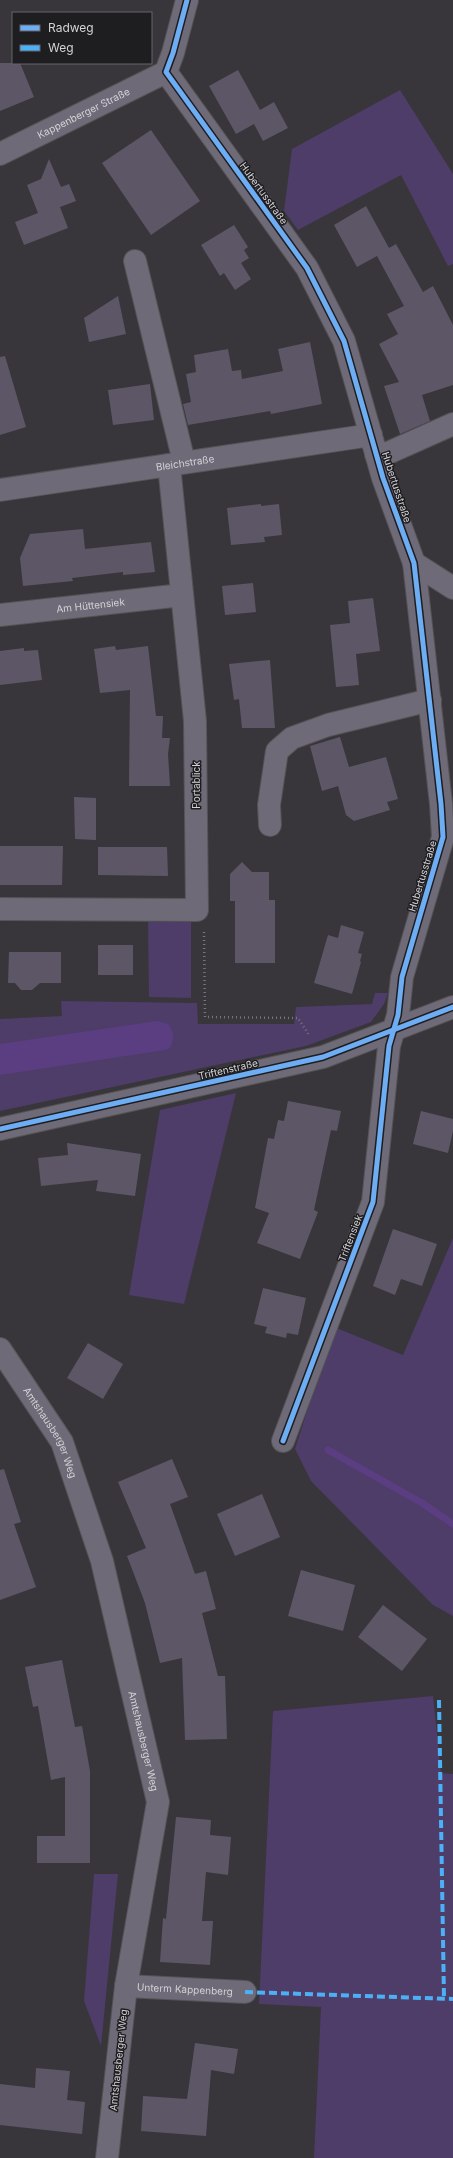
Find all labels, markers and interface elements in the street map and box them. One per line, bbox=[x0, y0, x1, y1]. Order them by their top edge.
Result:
legend bbox=[12, 12, 152, 64]
text: Radweg bbox=[48, 20, 94, 35]
text: Weg bbox=[48, 40, 74, 55]
street label: Kappenberger Straße bbox=[35, 85, 132, 141]
street label: Hubertusstraße bbox=[238, 160, 291, 226]
street label: Hubertusstraße bbox=[380, 450, 414, 524]
street label: Bleichstraße bbox=[155, 452, 215, 473]
street label: Am Hüttensiek bbox=[56, 595, 126, 615]
street label: Portablick bbox=[190, 761, 202, 809]
street label: Hubertusstraße bbox=[406, 839, 439, 913]
street label: Triftenstraße bbox=[197, 1056, 259, 1082]
street label: Triftensiek bbox=[336, 1212, 365, 1263]
street label: Amtshausberger Weg bbox=[21, 1385, 80, 1479]
street label: Amtshausberger Weg bbox=[126, 1690, 161, 1792]
street label: Unterm Kappenberg bbox=[137, 1981, 233, 1997]
street label: Amtshausberger Weg bbox=[107, 2009, 129, 2111]

